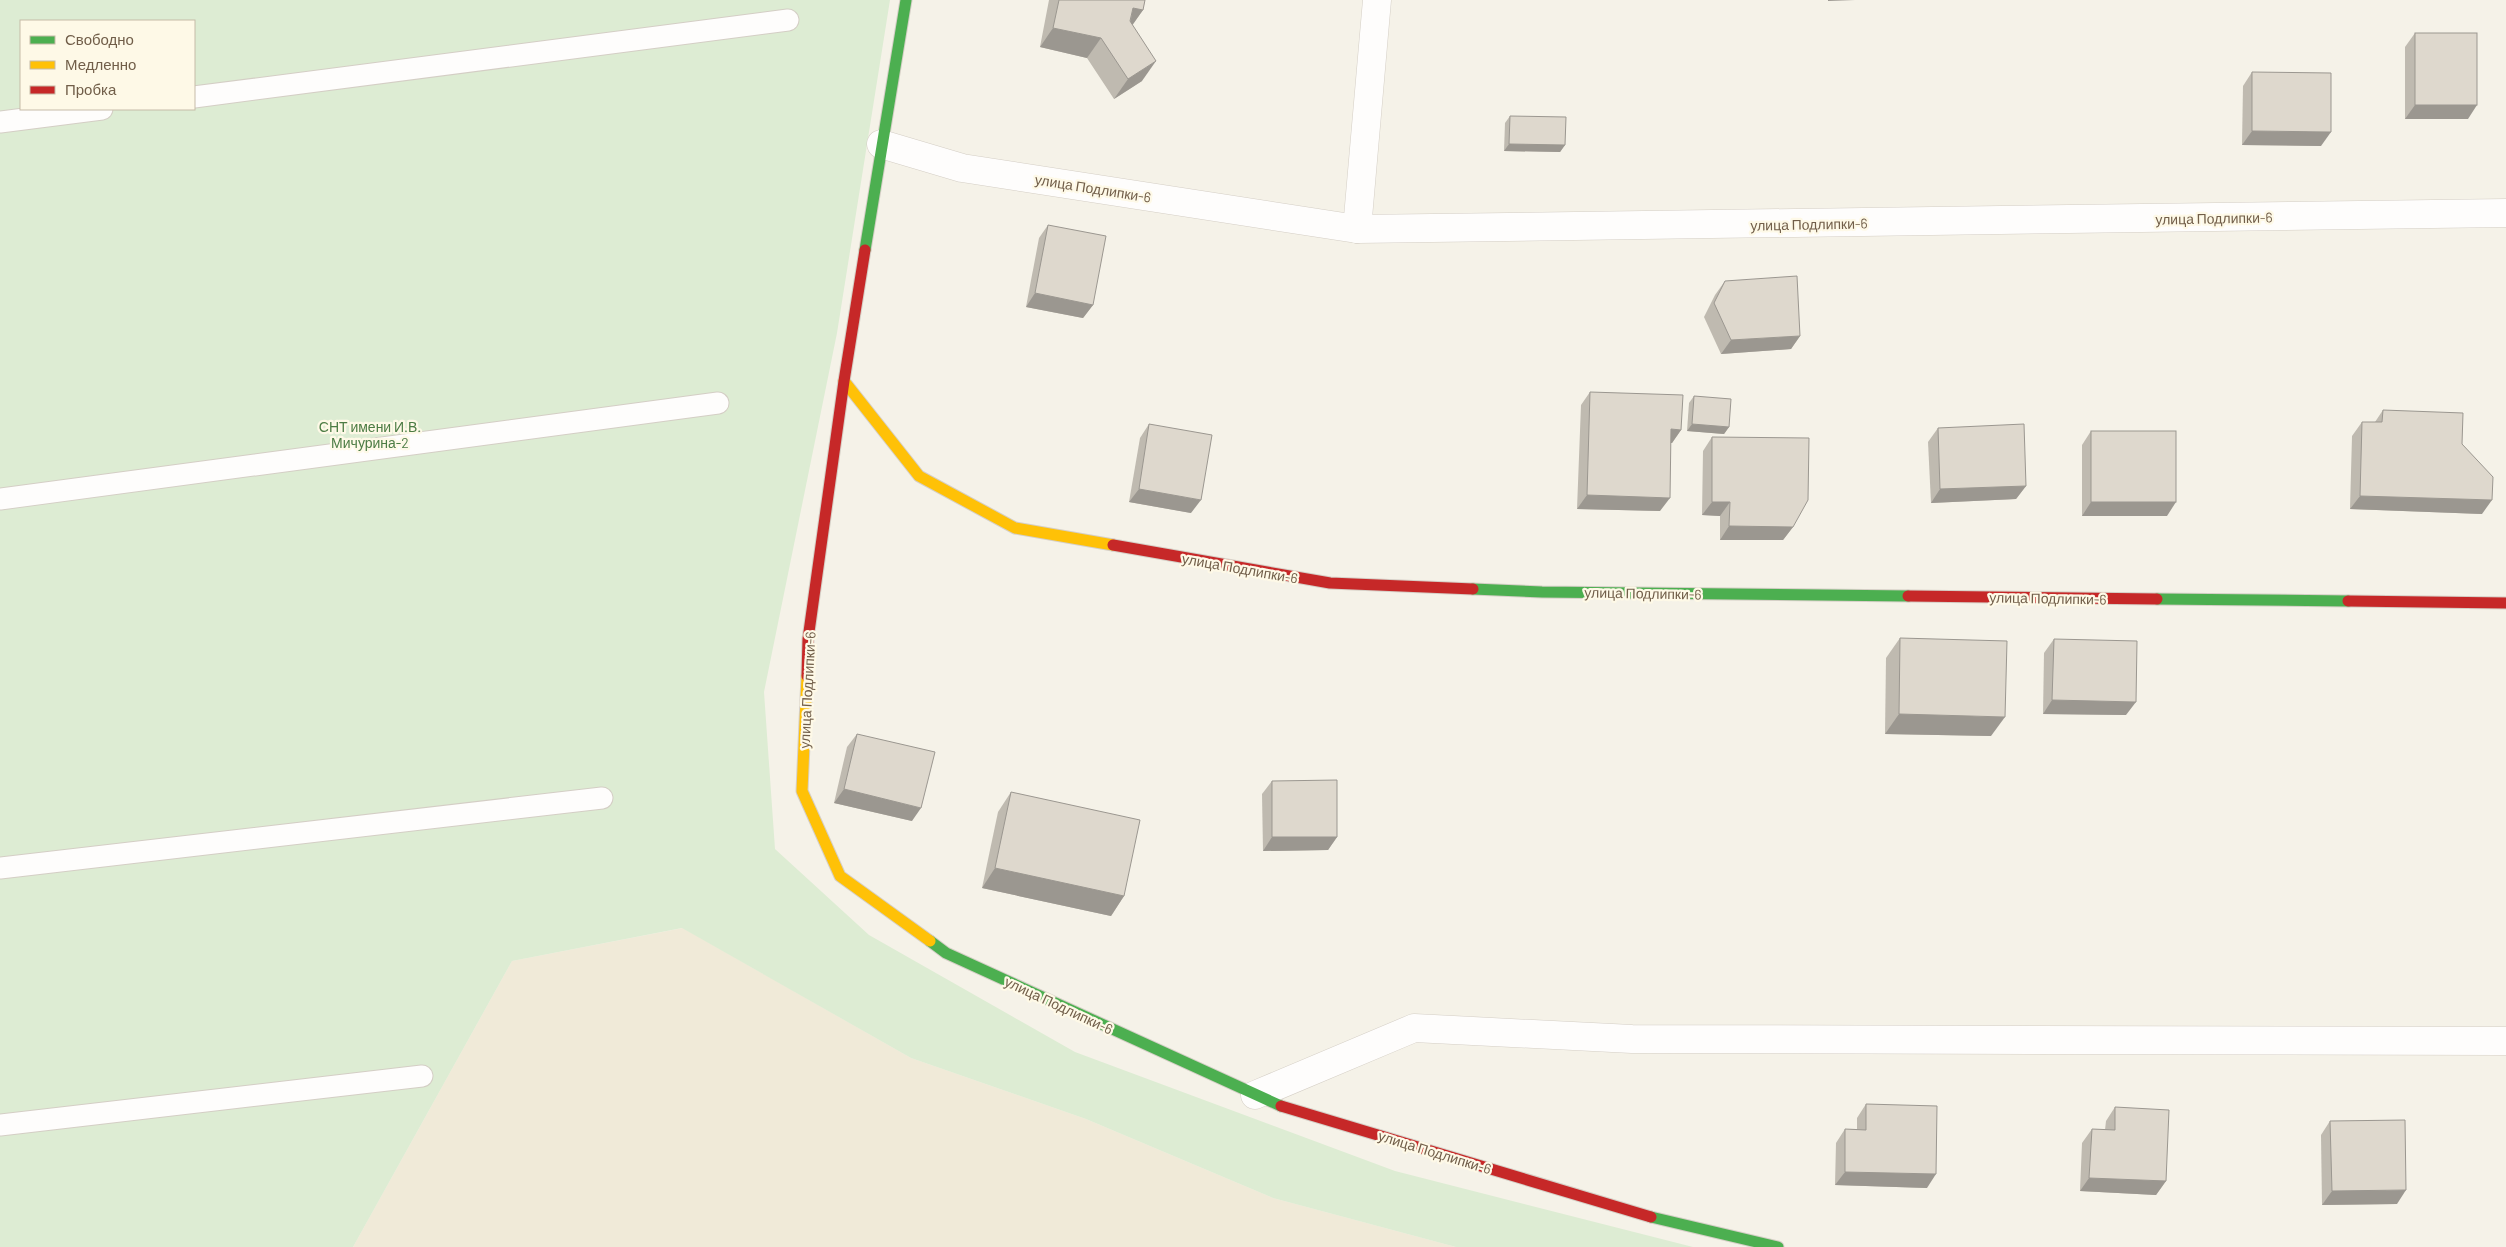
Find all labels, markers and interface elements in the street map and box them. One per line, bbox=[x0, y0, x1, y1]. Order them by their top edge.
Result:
legend bbox=[20, 20, 195, 110]
text: Свободно bbox=[65, 30, 134, 48]
text: Медленно bbox=[65, 55, 136, 73]
text: Пробка bbox=[65, 80, 117, 98]
street label: улица Подлипки-6 bbox=[1034, 170, 1152, 206]
street label: улица Подлипки-6 bbox=[2155, 208, 2273, 228]
street label: улица Подлипки-6 bbox=[1750, 214, 1868, 234]
park label: СНТ имени И.В. Мичурина-2 bbox=[319, 418, 421, 451]
street label: улица Подлипки-6 bbox=[1181, 549, 1299, 587]
street label: улица Подлипки-6 bbox=[1584, 583, 1702, 603]
street label: улица Подлипки-6 bbox=[1989, 588, 2107, 608]
street label: улица Подлипки-6 bbox=[795, 631, 819, 749]
street label: улица Подлипки-6 bbox=[1002, 973, 1116, 1037]
street label: улица Подлипки-6 bbox=[1376, 1127, 1494, 1177]

